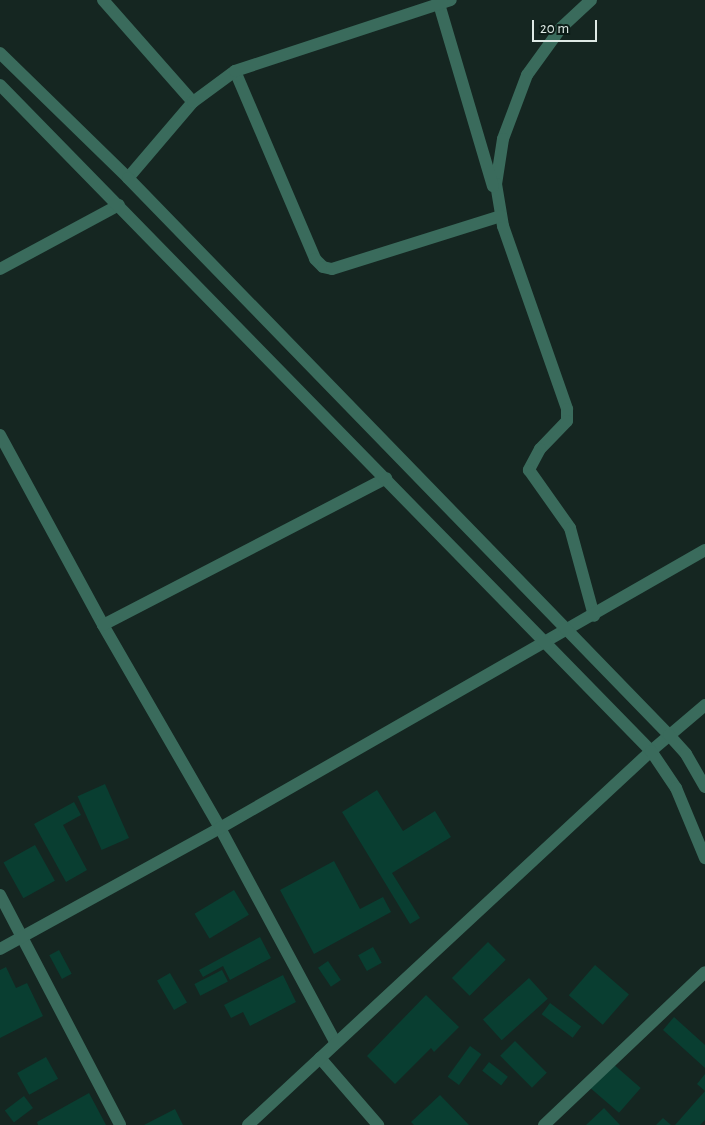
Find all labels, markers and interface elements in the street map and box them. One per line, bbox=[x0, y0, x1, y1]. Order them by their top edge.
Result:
scale bar bbox=[535, 10, 600, 42]
text: 20 m bbox=[540, 21, 569, 36]

